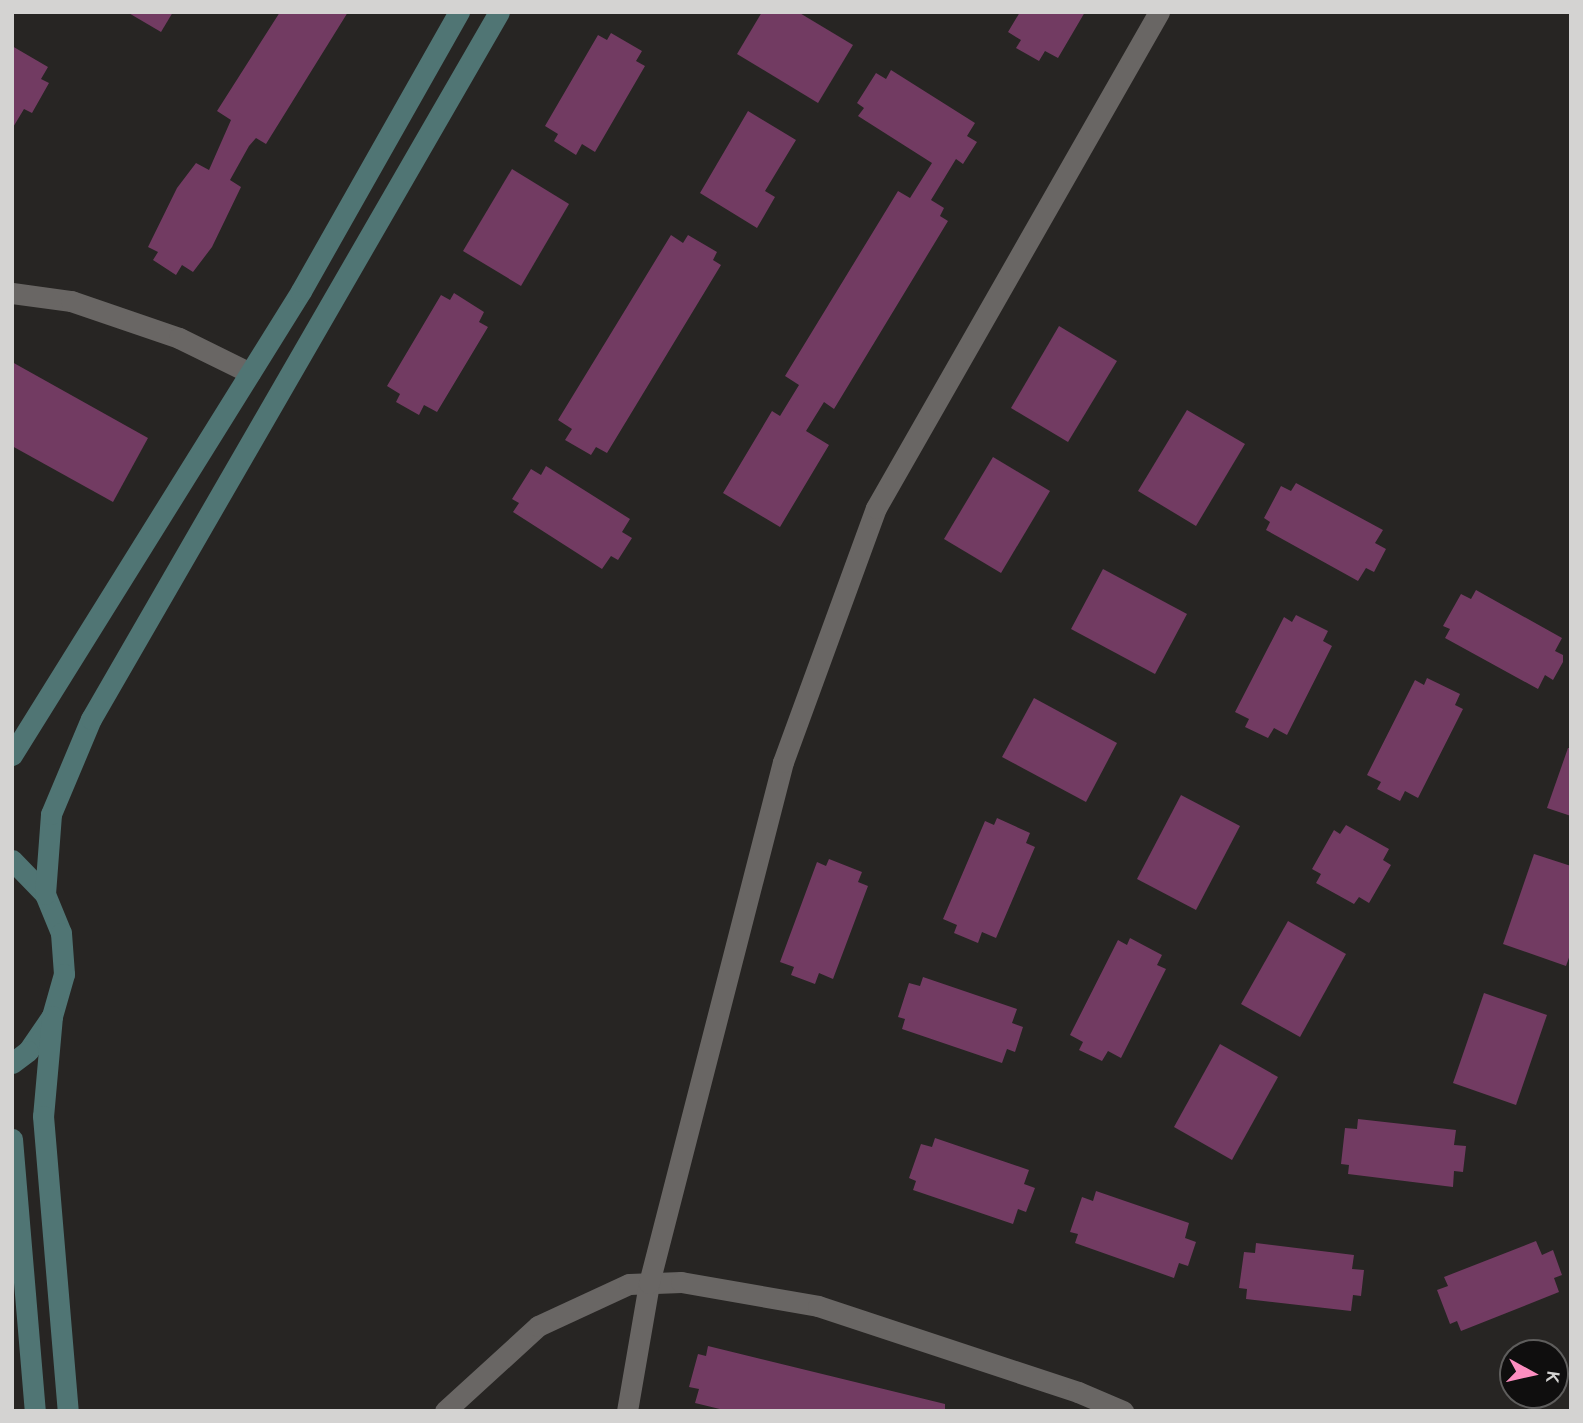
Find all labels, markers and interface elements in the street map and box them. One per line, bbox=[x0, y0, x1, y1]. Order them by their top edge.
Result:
north arrow bbox=[1499, 1339, 1569, 1409]
text: K bbox=[1541, 1369, 1565, 1384]

